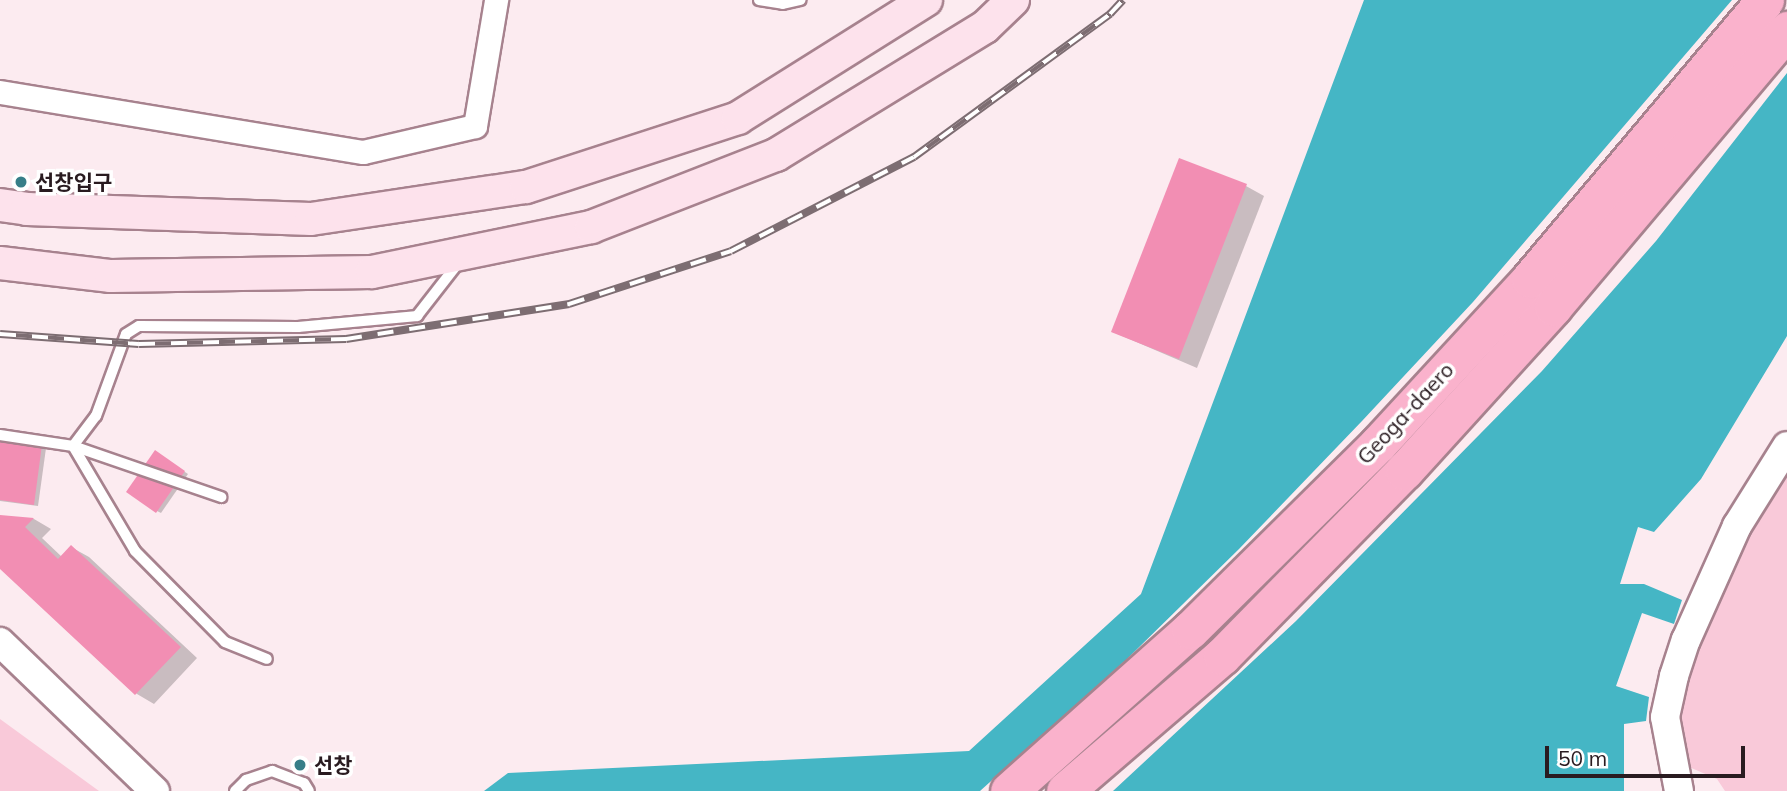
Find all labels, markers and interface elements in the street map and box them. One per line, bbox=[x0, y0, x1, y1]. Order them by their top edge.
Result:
place label: 선창입구 bbox=[35, 169, 112, 195]
marker: 선창입구 bbox=[13, 174, 29, 190]
street label: Geoga-daero bbox=[1352, 357, 1458, 469]
scale bar bbox=[1549, 732, 1748, 776]
text: 50 m bbox=[1558, 745, 1607, 771]
place label: 선창 bbox=[314, 752, 353, 778]
marker: 선창 bbox=[292, 757, 308, 773]

